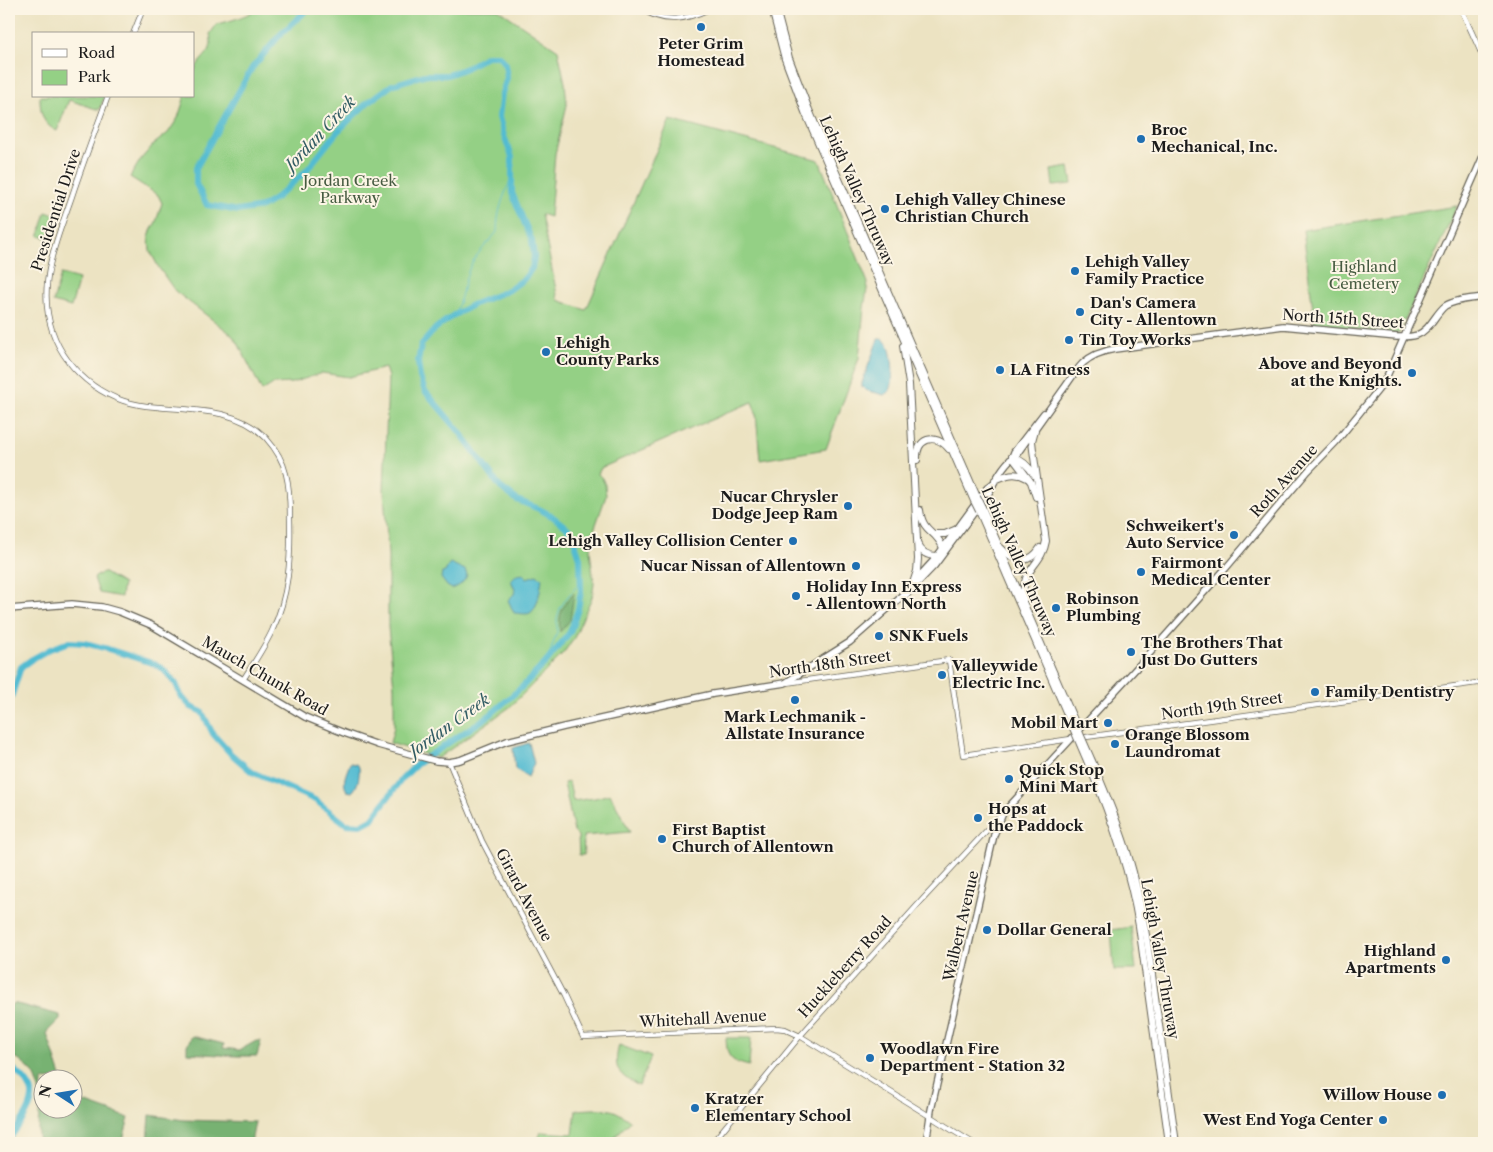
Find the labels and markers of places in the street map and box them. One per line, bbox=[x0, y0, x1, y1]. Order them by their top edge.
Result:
marker: Peter Grim Homestead bbox=[695, 21, 707, 33]
place label: Peter Grim Homestead bbox=[657, 34, 745, 70]
place label: Broc Mechanical, Inc. bbox=[1151, 120, 1278, 156]
marker: Broc Mechanical, Inc. bbox=[1135, 133, 1147, 145]
place label: Lehigh Valley Chinese Christian Church bbox=[895, 190, 1066, 226]
marker: Lehigh Valley Chinese Christian Church bbox=[879, 203, 891, 215]
place label: Lehigh Valley Family Practice bbox=[1085, 252, 1204, 288]
marker: Lehigh Valley Family Practice bbox=[1069, 265, 1081, 277]
place label: Dan's Camera City - Allentown bbox=[1090, 293, 1218, 329]
marker: Dan's Camera City - Allentown bbox=[1074, 306, 1086, 318]
place label: Tin Toy Works bbox=[1079, 330, 1191, 349]
place label: Lehigh County Parks bbox=[556, 333, 659, 369]
marker: Tin Toy Works bbox=[1063, 334, 1075, 346]
marker: Lehigh County Parks bbox=[540, 346, 552, 358]
place label: Above and Beyond at the Knights. bbox=[1258, 354, 1402, 390]
place label: LA Fitness bbox=[1010, 360, 1090, 379]
marker: LA Fitness bbox=[994, 364, 1006, 376]
marker: Above and Beyond at the Knights. bbox=[1406, 367, 1418, 379]
place label: Nucar Chrysler Dodge Jeep Ram bbox=[711, 487, 839, 523]
marker: Nucar Chrysler Dodge Jeep Ram bbox=[842, 500, 854, 512]
place label: Schweikert's Auto Service bbox=[1125, 516, 1224, 552]
marker: Schweikert's Auto Service bbox=[1228, 529, 1240, 541]
place label: Lehigh Valley Collision Center bbox=[548, 531, 784, 550]
marker: Lehigh Valley Collision Center bbox=[787, 535, 799, 547]
place label: Fairmont Medical Center bbox=[1151, 553, 1271, 589]
place label: Nucar Nissan of Allentown bbox=[641, 556, 847, 575]
marker: Nucar Nissan of Allentown bbox=[850, 560, 862, 572]
marker: Fairmont Medical Center bbox=[1135, 566, 1147, 578]
place label: Holiday Inn Express - Allentown North bbox=[806, 577, 962, 613]
place label: Robinson Plumbing bbox=[1066, 589, 1141, 625]
marker: Holiday Inn Express - Allentown North bbox=[790, 590, 802, 602]
marker: Robinson Plumbing bbox=[1050, 602, 1062, 614]
place label: SNK Fuels bbox=[889, 626, 968, 645]
marker: SNK Fuels bbox=[873, 630, 885, 642]
place label: The Brothers That Just Do Gutters bbox=[1138, 633, 1283, 669]
marker: The Brothers That Just Do Gutters bbox=[1125, 646, 1137, 658]
place label: Valleywide Electric Inc. bbox=[951, 656, 1045, 692]
marker: Valleywide Electric Inc. bbox=[936, 669, 948, 681]
place label: Family Dentistry bbox=[1325, 682, 1455, 701]
marker: Family Dentistry bbox=[1309, 686, 1321, 698]
marker: Mark Lechmanik - Allstate Insurance bbox=[789, 694, 801, 706]
place label: Mark Lechmanik - Allstate Insurance bbox=[724, 707, 866, 743]
place label: Mobil Mart bbox=[1011, 713, 1098, 732]
marker: Mobil Mart bbox=[1102, 717, 1114, 729]
place label: Orange Blossom Laundromat bbox=[1125, 725, 1250, 761]
marker: Orange Blossom Laundromat bbox=[1109, 738, 1121, 750]
place label: Quick Stop Mini Mart bbox=[1019, 760, 1104, 796]
marker: Quick Stop Mini Mart bbox=[1003, 773, 1015, 785]
place label: Hops at the Paddock bbox=[988, 799, 1084, 835]
marker: Hops at the Paddock bbox=[972, 812, 984, 824]
place label: First Baptist Church of Allentown bbox=[672, 820, 834, 856]
marker: First Baptist Church of Allentown bbox=[656, 833, 668, 845]
place label: Dollar General bbox=[997, 920, 1112, 939]
marker: Dollar General bbox=[981, 924, 993, 936]
place label: Highland Apartments bbox=[1344, 941, 1436, 977]
marker: Highland Apartments bbox=[1440, 954, 1452, 966]
place label: Woodlawn Fire Department - Station 32 bbox=[879, 1039, 1065, 1075]
marker: Woodlawn Fire Department - Station 32 bbox=[864, 1052, 876, 1064]
place label: Willow House bbox=[1322, 1085, 1432, 1104]
place label: Kratzer Elementary School bbox=[705, 1089, 851, 1125]
marker: Willow House bbox=[1436, 1089, 1448, 1101]
marker: Kratzer Elementary School bbox=[689, 1102, 701, 1114]
place label: West End Yoga Center bbox=[1202, 1110, 1374, 1129]
marker: West End Yoga Center bbox=[1377, 1114, 1389, 1126]

